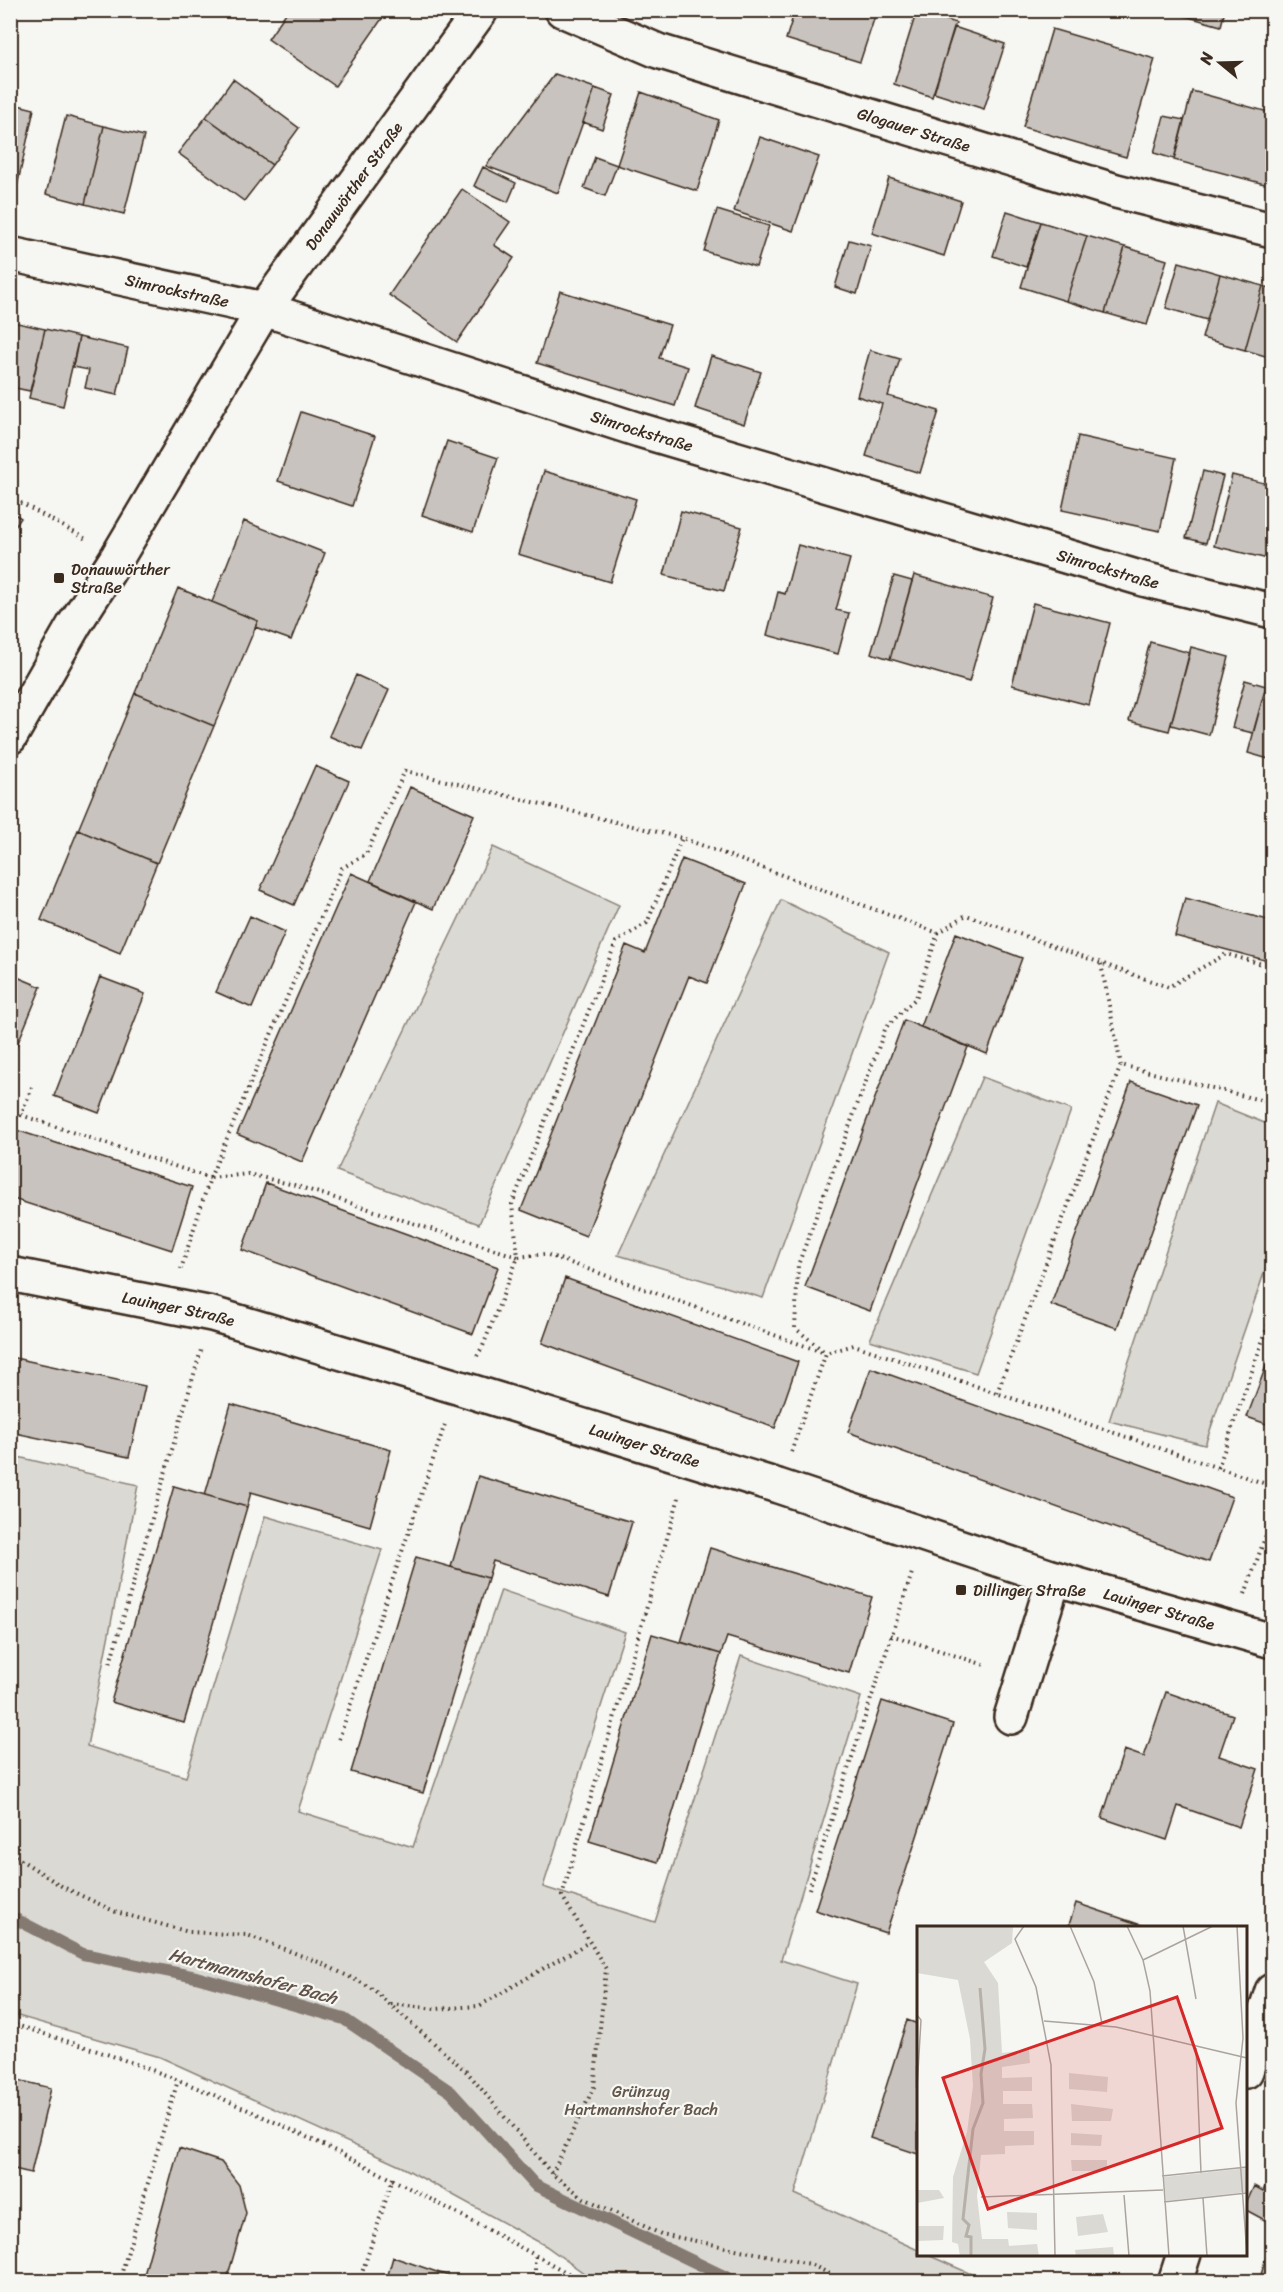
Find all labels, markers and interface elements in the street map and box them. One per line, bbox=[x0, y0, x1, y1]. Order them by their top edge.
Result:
north arrow bbox=[1190, 33, 1250, 93]
text: N bbox=[1190, 47, 1222, 69]
street label: Glogauer Straße bbox=[854, 98, 974, 160]
street label: Donauwörther Straße bbox=[297, 115, 410, 256]
street label: Simrockstraße bbox=[122, 265, 232, 316]
street label: Simrockstraße bbox=[587, 401, 697, 460]
street label: Simrockstraße bbox=[1053, 540, 1162, 597]
place label: Donauwörther Straße bbox=[71, 555, 171, 602]
marker: Donauwörther Straße bbox=[52, 571, 66, 585]
street label: Lauinger Straße bbox=[120, 1282, 239, 1335]
street label: Lauinger Straße bbox=[586, 1414, 704, 1476]
place label: Dillinger Straße bbox=[973, 1576, 1086, 1605]
street label: Lauinger Straße bbox=[1100, 1579, 1219, 1638]
marker: Dillinger Straße bbox=[954, 1583, 968, 1597]
inset map bbox=[917, 1926, 1247, 2256]
water label: Hartmannshofer Bach bbox=[165, 1938, 342, 2014]
park label: Grünzug Hartmannshofer Bach bbox=[564, 2077, 718, 2124]

